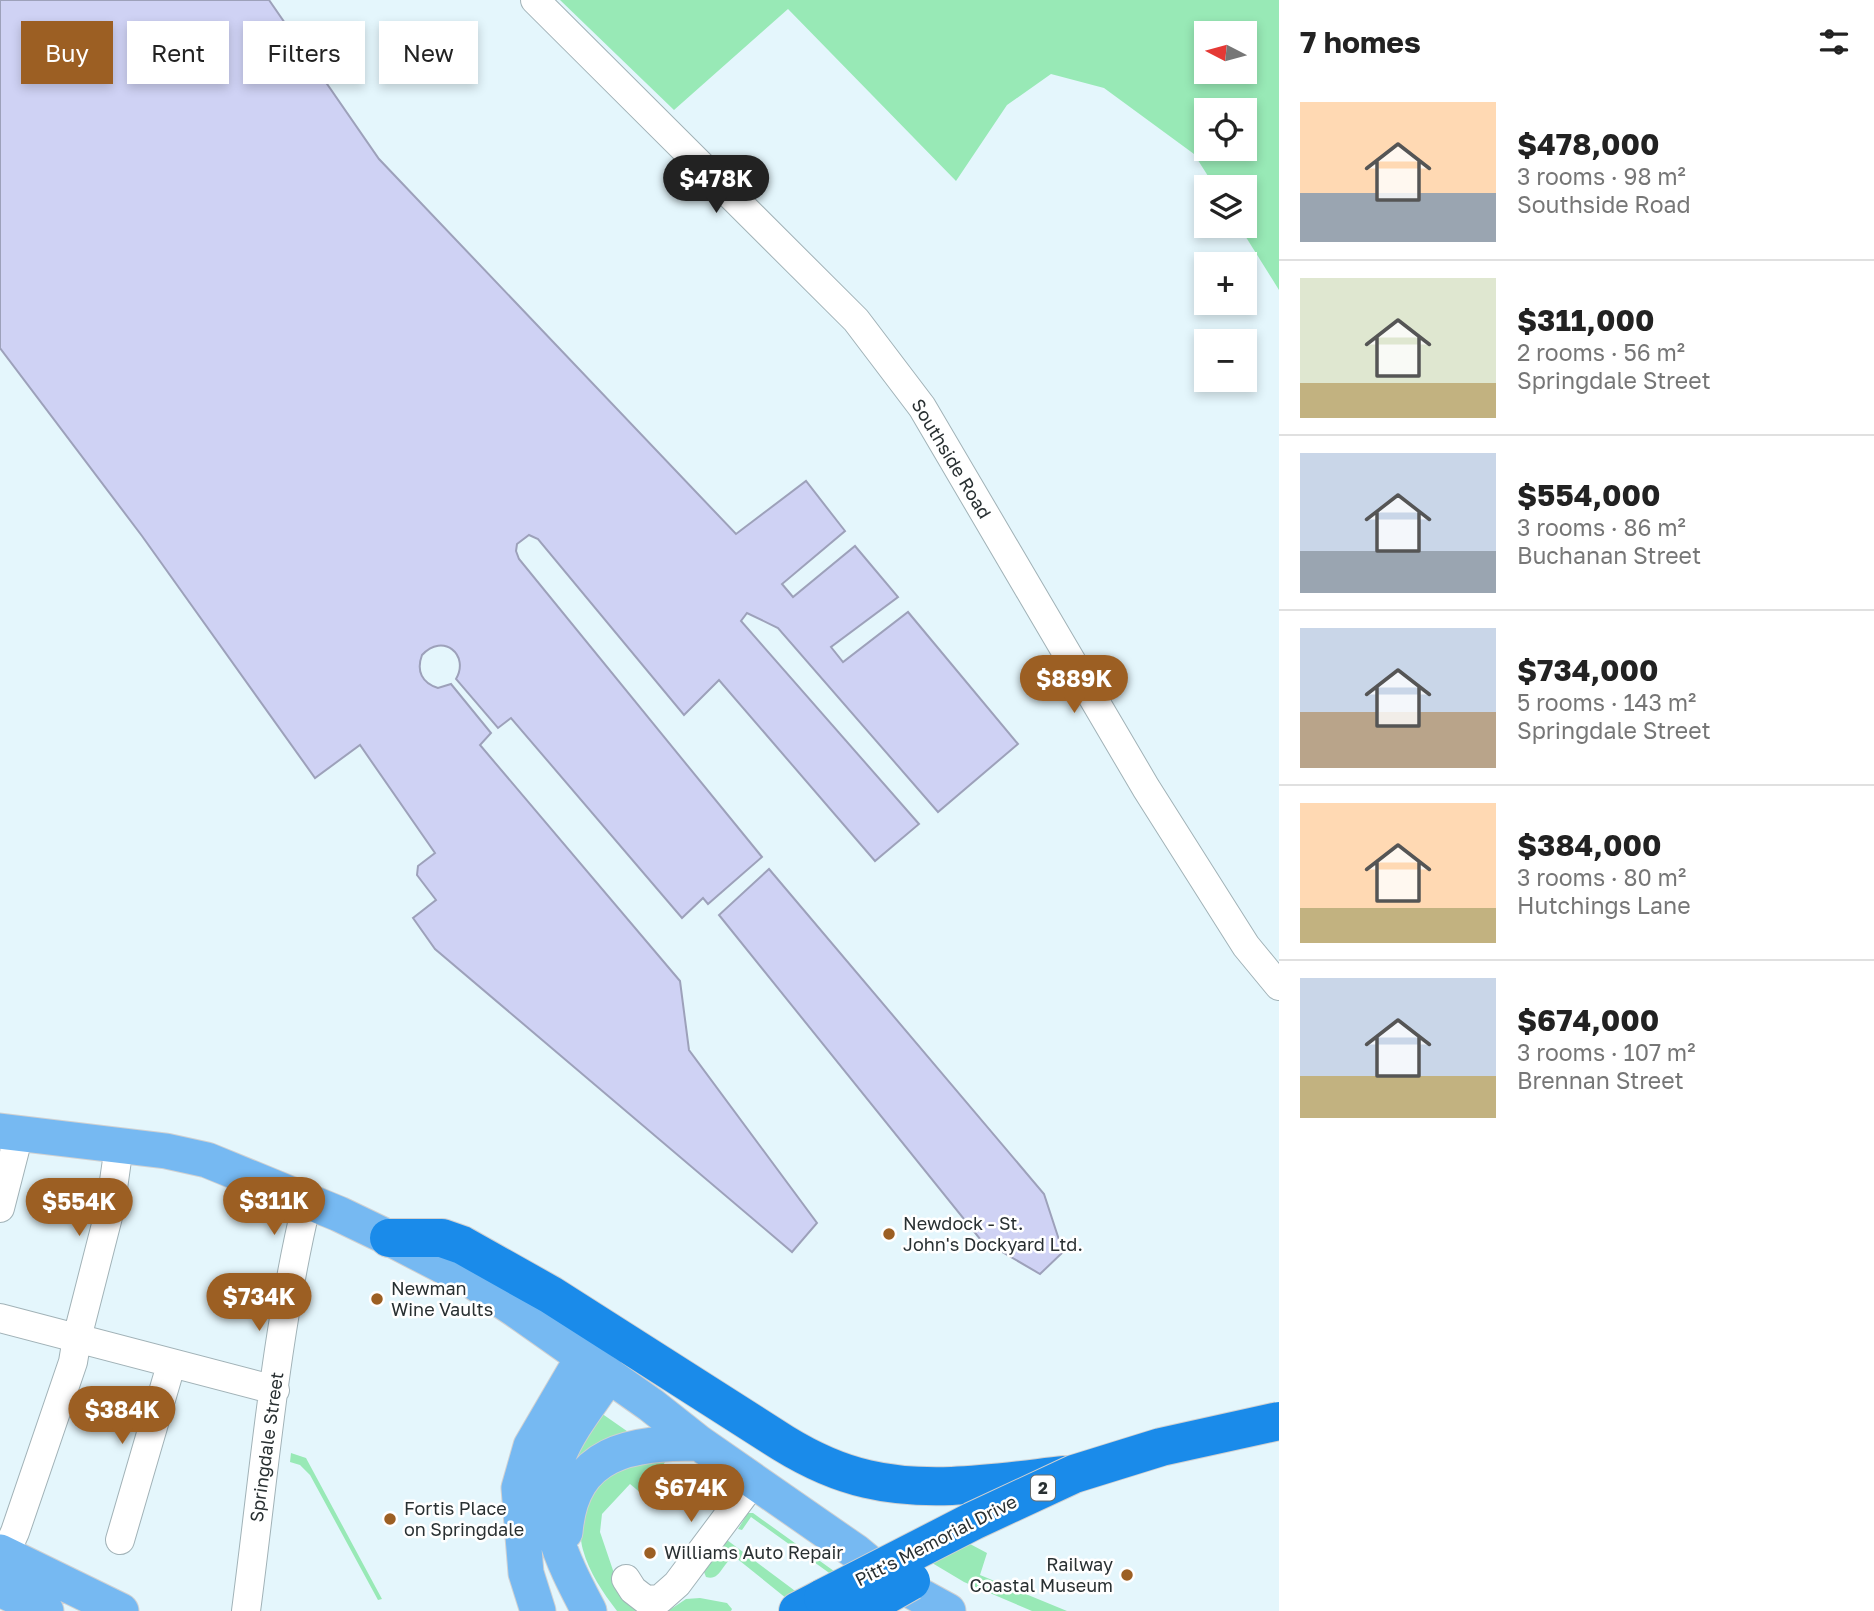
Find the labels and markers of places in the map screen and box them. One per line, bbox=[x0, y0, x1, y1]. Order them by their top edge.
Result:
pin: $478K bbox=[667, 156, 765, 215]
pin: $889K bbox=[1025, 656, 1123, 715]
pin: $554K bbox=[30, 1178, 128, 1238]
pin: $311K bbox=[225, 1178, 323, 1237]
place label: Newdock - St. John's Dockyard Ltd. bbox=[903, 1212, 1083, 1255]
marker: Newdock - St. John's Dockyard Ltd. bbox=[881, 1226, 897, 1242]
pin: $734K bbox=[210, 1274, 308, 1333]
place label: Newman Wine Vaults bbox=[391, 1277, 493, 1320]
marker: Newman Wine Vaults bbox=[369, 1291, 385, 1307]
pin: $384K bbox=[73, 1386, 171, 1446]
pin: $674K bbox=[642, 1464, 740, 1524]
place label: Fortis Place on Springdale bbox=[404, 1497, 524, 1540]
marker: Fortis Place on Springdale bbox=[382, 1511, 398, 1527]
place label: Williams Auto Repair bbox=[664, 1541, 843, 1563]
marker: Williams Auto Repair bbox=[642, 1545, 658, 1561]
place label: Railway Coastal Museum bbox=[969, 1553, 1113, 1596]
marker: Railway Coastal Museum bbox=[1119, 1567, 1135, 1583]

